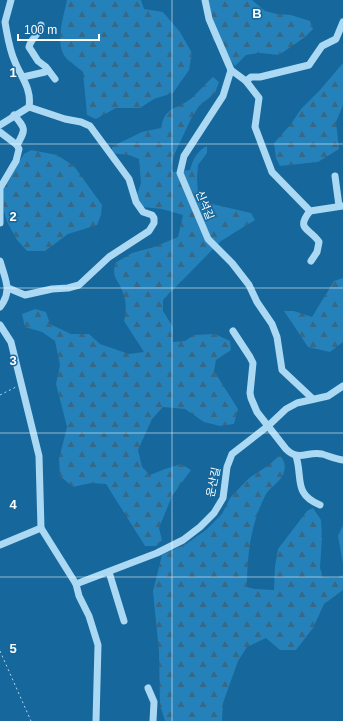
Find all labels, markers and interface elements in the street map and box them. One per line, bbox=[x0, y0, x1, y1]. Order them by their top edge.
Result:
text: B bbox=[252, 6, 262, 21]
scale bar bbox=[18, 16, 99, 42]
text: 100 m bbox=[24, 23, 57, 37]
text: 1 bbox=[9, 65, 17, 80]
street label: 신석길 bbox=[194, 189, 216, 221]
text: 2 bbox=[9, 209, 17, 224]
text: 3 bbox=[9, 353, 17, 368]
street label: 운산길 bbox=[204, 466, 222, 498]
text: 4 bbox=[9, 497, 17, 512]
text: 5 bbox=[9, 641, 17, 656]

